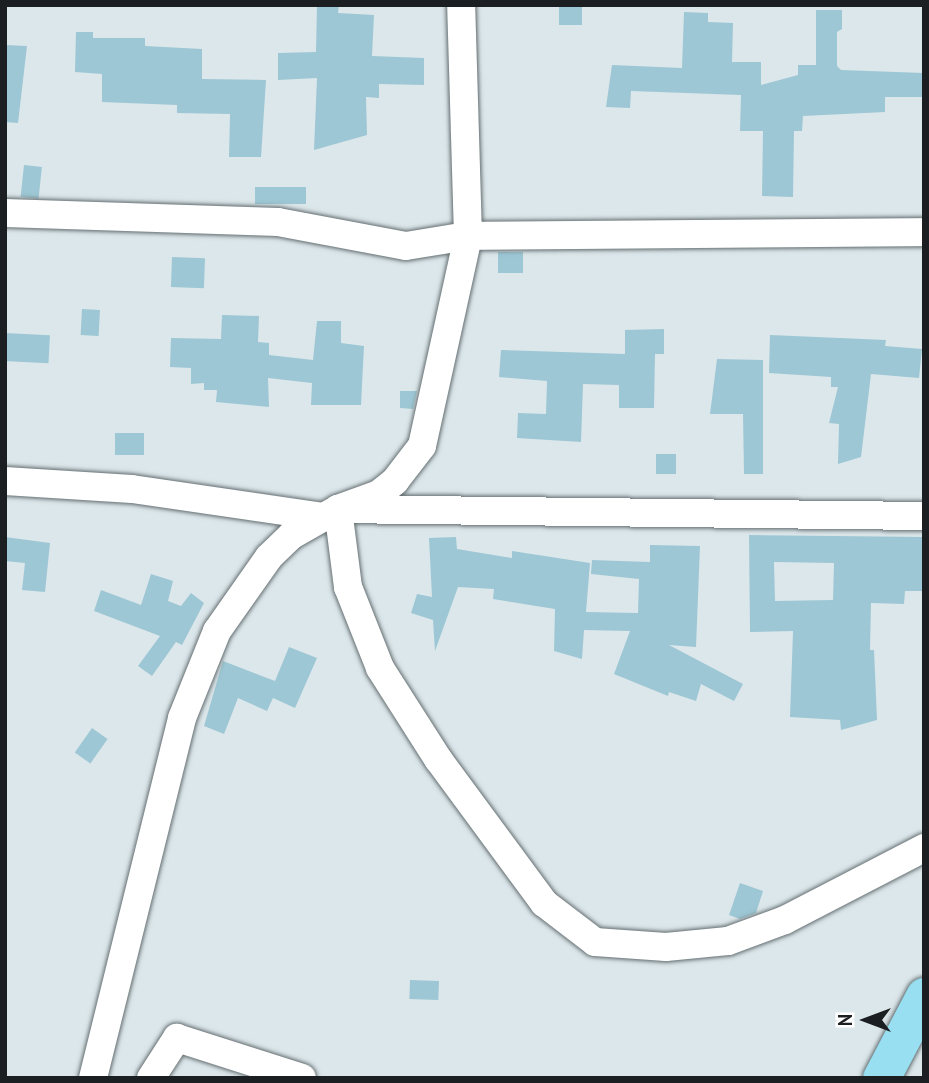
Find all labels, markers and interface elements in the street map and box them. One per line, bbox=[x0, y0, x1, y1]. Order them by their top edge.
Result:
north arrow bbox=[831, 985, 901, 1055]
text: N bbox=[833, 1014, 857, 1026]

